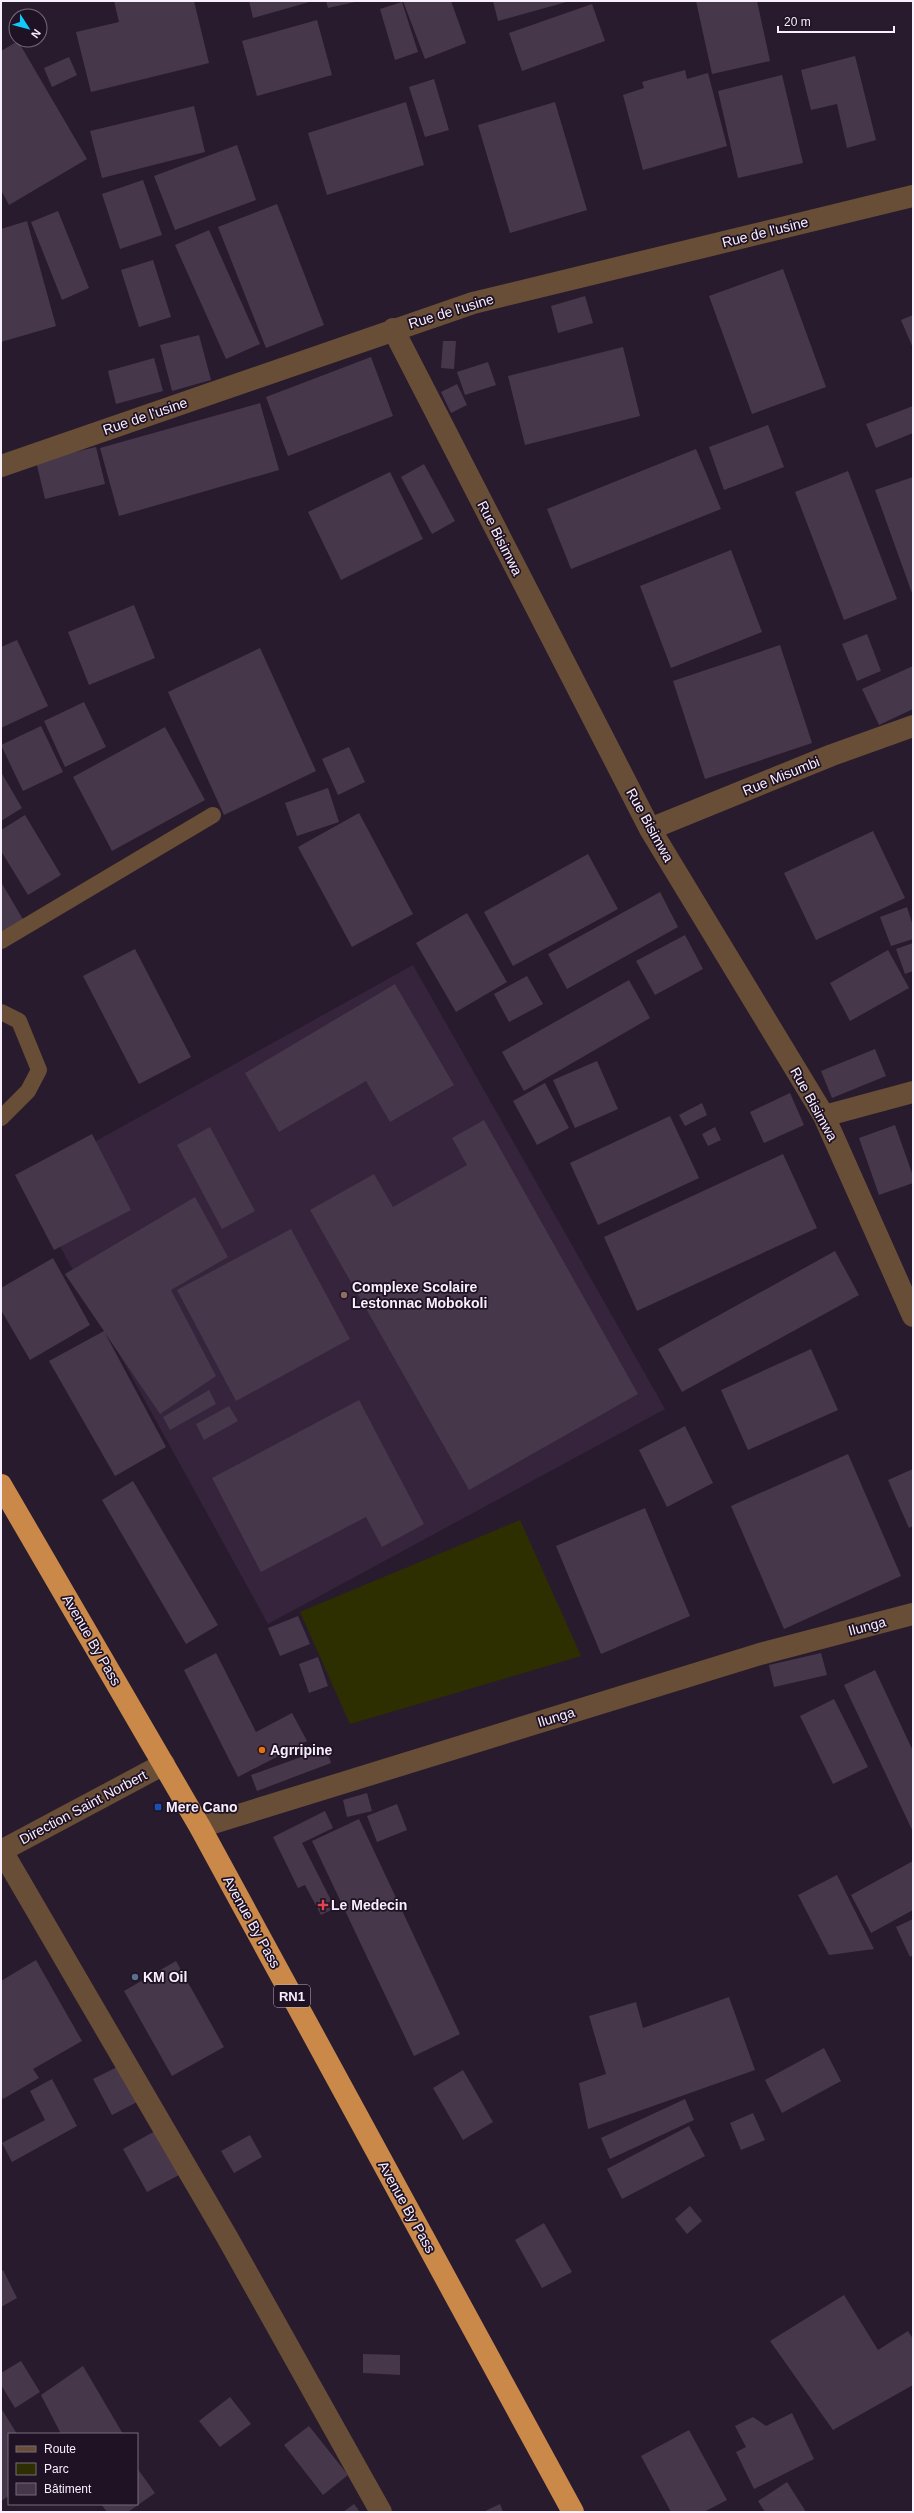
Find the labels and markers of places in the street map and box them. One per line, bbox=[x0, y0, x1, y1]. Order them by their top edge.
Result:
place label: Complexe Scolaire Lestonnac Mobokoli bbox=[352, 1279, 487, 1311]
marker: Complexe Scolaire Lestonnac Mobokoli bbox=[339, 1290, 349, 1300]
place label: Agrripine bbox=[270, 1742, 332, 1758]
marker: Agrripine bbox=[257, 1745, 267, 1755]
place label: Mere Cano bbox=[166, 1799, 238, 1815]
marker: Mere Cano bbox=[153, 1802, 163, 1812]
place label: Le Medecin bbox=[331, 1897, 407, 1913]
marker: Le Medecin bbox=[318, 1900, 328, 1910]
place label: KM Oil bbox=[143, 1969, 187, 1985]
marker: KM Oil bbox=[130, 1972, 140, 1982]

